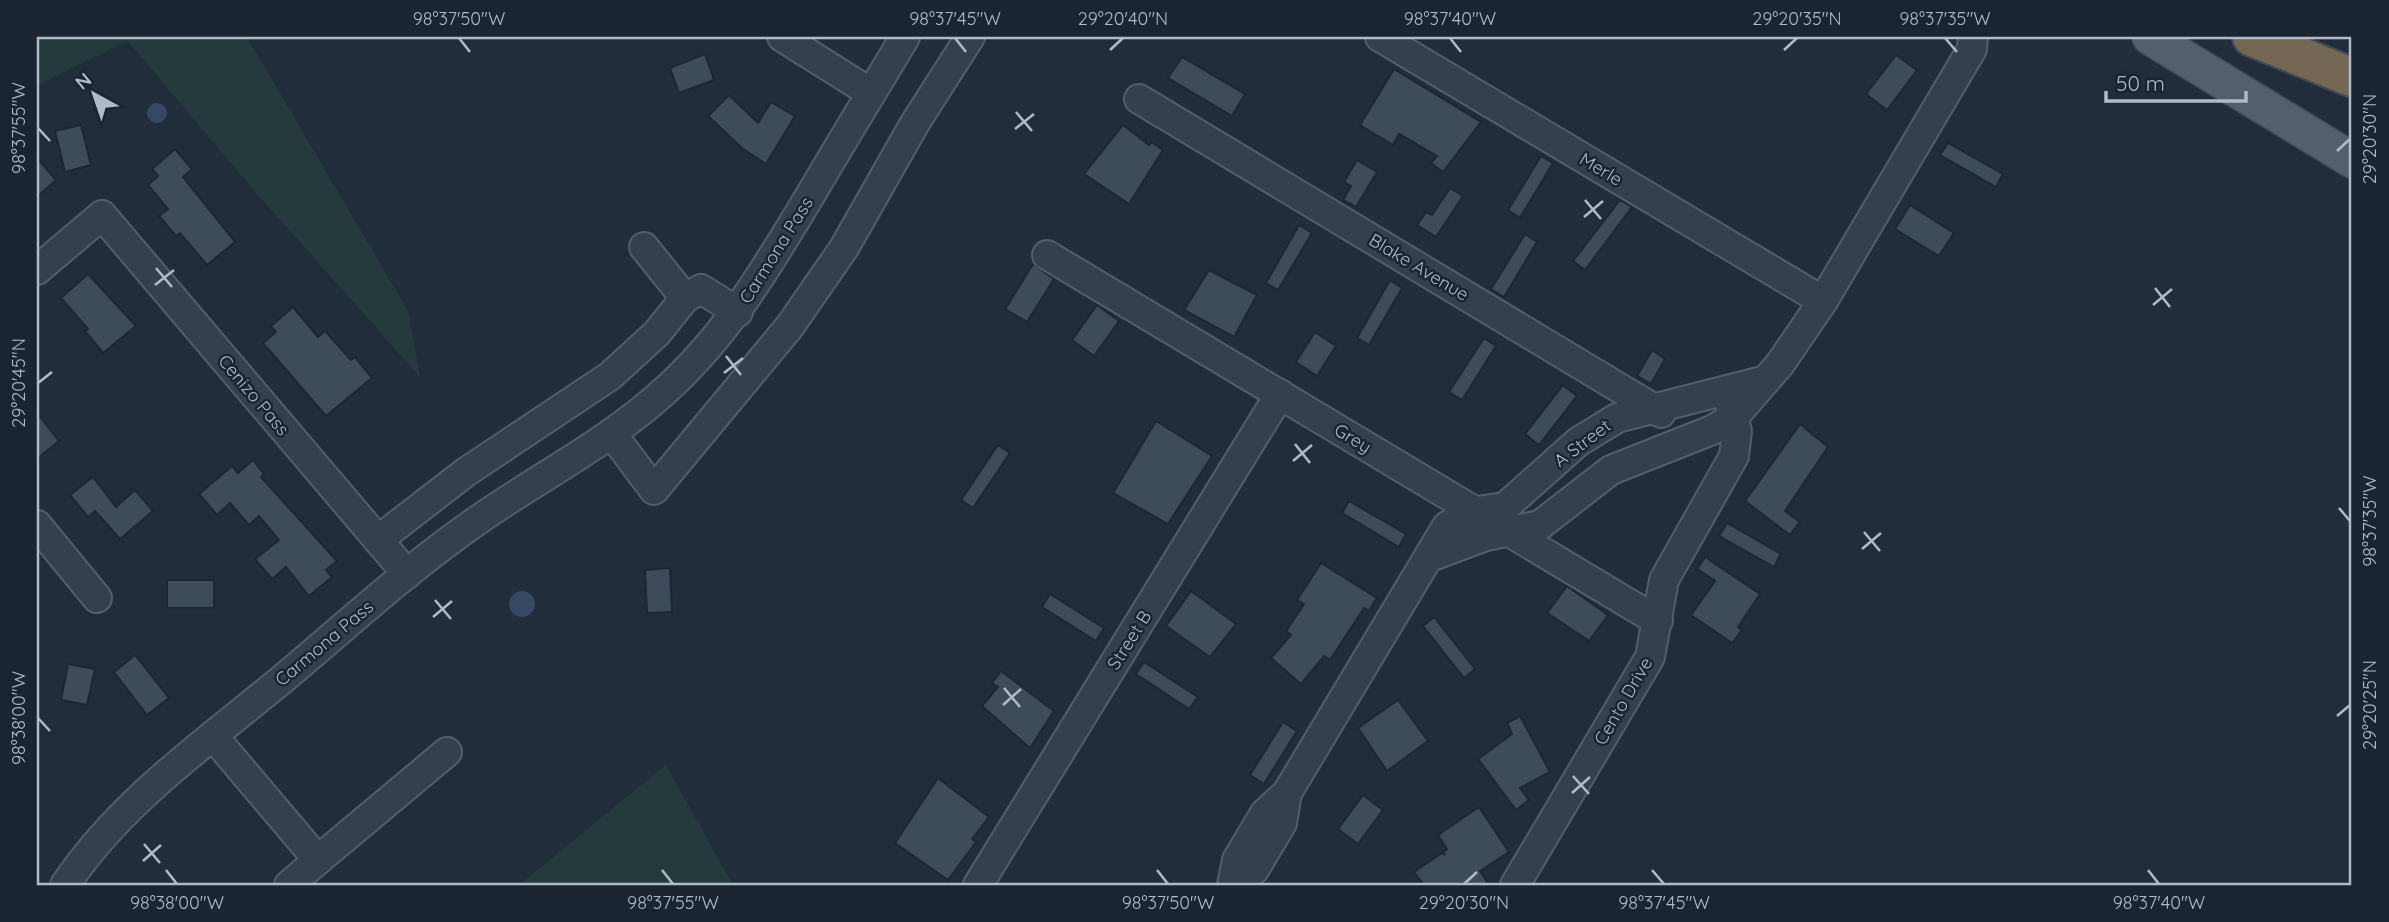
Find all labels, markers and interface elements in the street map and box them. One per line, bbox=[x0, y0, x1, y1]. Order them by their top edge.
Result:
text: 98°37'50"W bbox=[413, 7, 505, 30]
text: 98°37'45"W bbox=[909, 7, 1001, 30]
text: 29°20'40"N bbox=[1078, 7, 1168, 30]
text: 98°37'40"W bbox=[1404, 7, 1496, 30]
text: 29°20'35"N bbox=[1752, 7, 1842, 30]
text: 98°37'35"W bbox=[1899, 7, 1991, 30]
north arrow bbox=[60, 60, 130, 130]
scale bar bbox=[2106, 60, 2246, 104]
text: N bbox=[70, 67, 96, 95]
text: 50 m bbox=[2116, 70, 2165, 96]
text: 98°37'55"W bbox=[7, 82, 30, 174]
text: 29°20'30"N bbox=[2358, 94, 2381, 184]
street label: Merle bbox=[1575, 147, 1627, 191]
street label: Carmona Pass bbox=[734, 192, 818, 308]
street label: Blake Avenue bbox=[1365, 228, 1473, 306]
text: 29°20'45"N bbox=[7, 338, 30, 428]
street label: Cenizo Pass bbox=[213, 350, 295, 440]
street label: A Street bbox=[1549, 414, 1615, 472]
street label: Grey bbox=[1330, 418, 1376, 458]
text: 98°37'35"W bbox=[2358, 475, 2381, 567]
street label: Carmona Pass bbox=[270, 595, 378, 691]
street label: Street B bbox=[1102, 606, 1156, 674]
street label: Cento Drive bbox=[1589, 653, 1657, 749]
text: 29°20'25"N bbox=[2358, 660, 2381, 750]
text: 98°38'00"W bbox=[7, 671, 30, 765]
text: 98°38'00"W bbox=[130, 891, 224, 914]
text: 98°37'55"W bbox=[627, 891, 719, 914]
text: 98°37'50"W bbox=[1122, 891, 1214, 914]
text: 29°20'30"N bbox=[1419, 891, 1509, 914]
text: 98°37'45"W bbox=[1618, 891, 1710, 914]
text: 98°37'40"W bbox=[2113, 891, 2205, 914]

